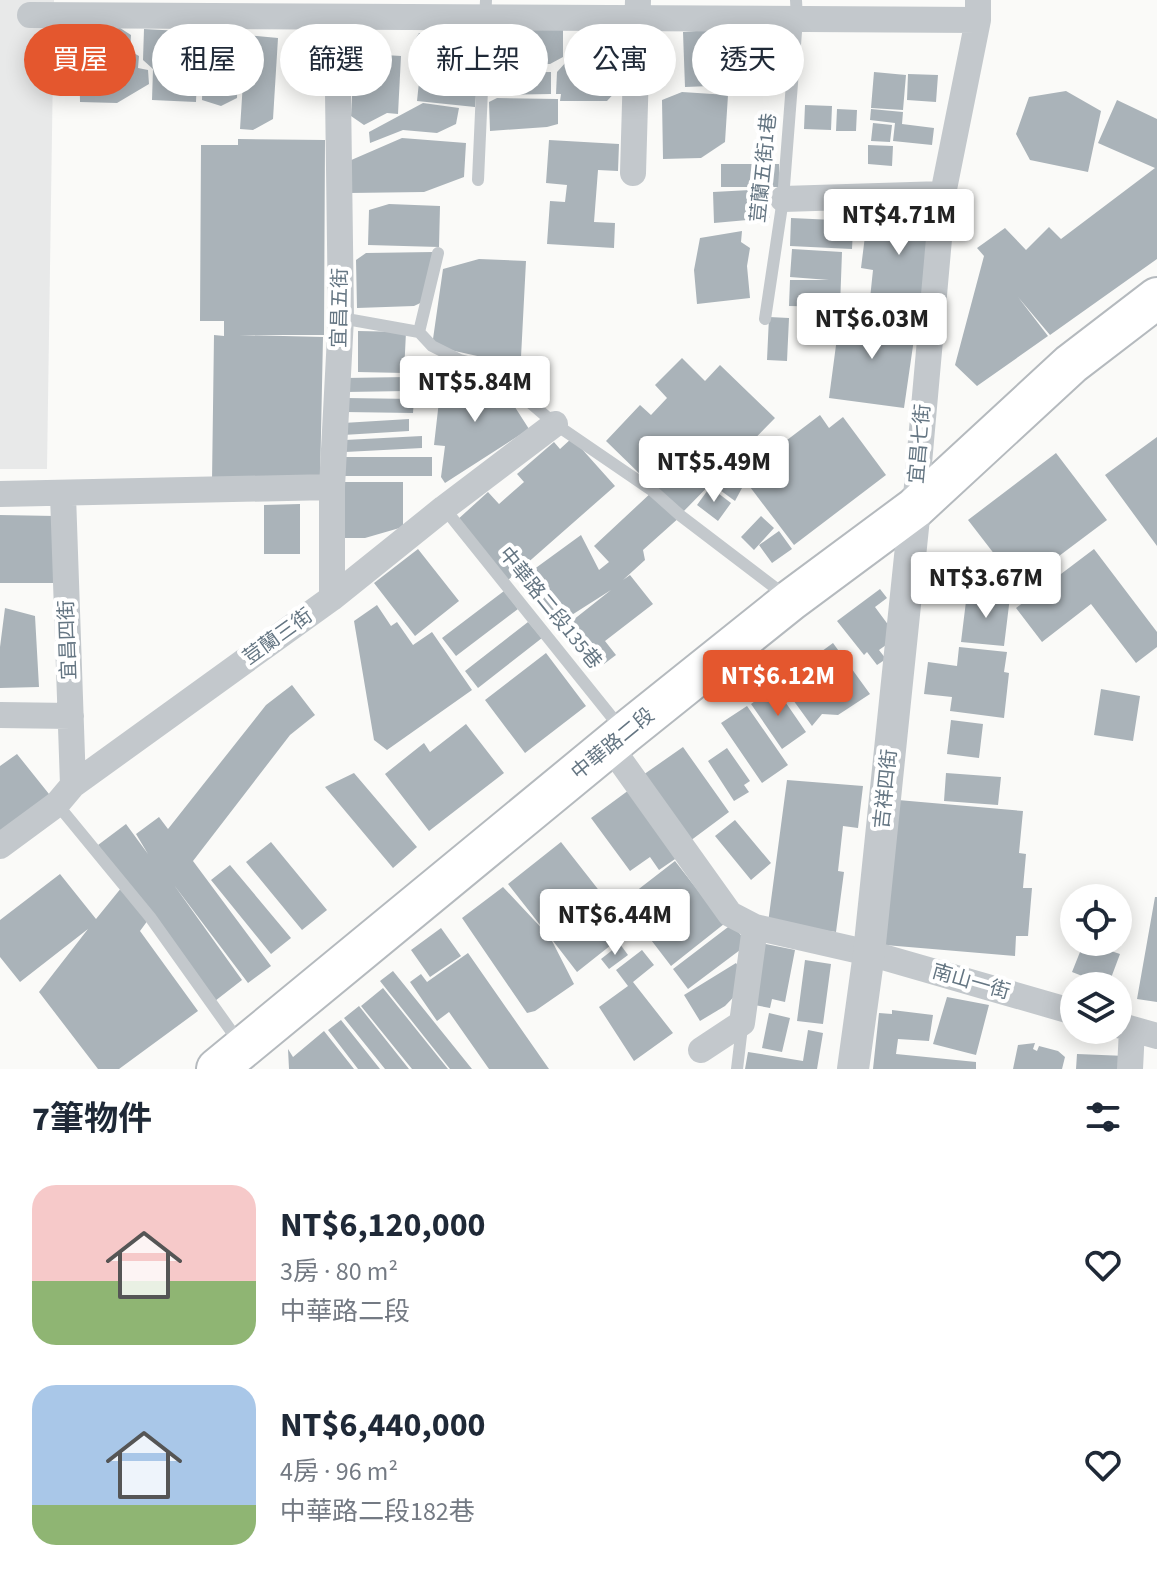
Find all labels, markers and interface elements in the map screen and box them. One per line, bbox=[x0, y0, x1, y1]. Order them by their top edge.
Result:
chip: 買屋 bbox=[24, 24, 136, 96]
chip: 租屋 bbox=[152, 24, 264, 96]
chip: 篩選 bbox=[280, 24, 392, 96]
chip: 新上架 bbox=[408, 24, 548, 96]
chip: 公寓 bbox=[564, 24, 676, 96]
chip: 透天 bbox=[692, 24, 804, 96]
street label: 荳蘭五街1巷 bbox=[744, 112, 784, 224]
pin: NT$4.71M bbox=[816, 189, 982, 257]
text: NT$4.71M bbox=[842, 196, 956, 233]
street label: 宜昌五街 bbox=[325, 268, 355, 348]
pin: NT$6.03M bbox=[789, 293, 955, 361]
text: NT$6.03M bbox=[815, 300, 929, 337]
pin: NT$5.84M bbox=[392, 356, 558, 424]
text: NT$5.84M bbox=[418, 363, 532, 400]
street label: 宜昌七街 bbox=[903, 403, 937, 485]
pin: NT$5.49M bbox=[631, 436, 797, 504]
text: NT$5.49M bbox=[657, 443, 771, 480]
street label: 中華路二段135巷 bbox=[492, 541, 608, 675]
pin: NT$3.67M bbox=[903, 552, 1069, 620]
text: NT$3.67M bbox=[929, 559, 1043, 596]
street label: 宜昌四街 bbox=[53, 600, 83, 680]
street label: 荳蘭三街 bbox=[237, 602, 319, 672]
pin: NT$6.12M bbox=[695, 650, 861, 718]
text: NT$6.12M bbox=[721, 657, 835, 694]
street label: 中華路二段 bbox=[565, 702, 661, 786]
street label: 吉祥四街 bbox=[868, 748, 904, 830]
map controls bbox=[1060, 884, 1132, 1044]
button: locate bbox=[1060, 884, 1132, 956]
pin: NT$6.44M bbox=[532, 889, 698, 957]
text: NT$6.44M bbox=[558, 896, 672, 933]
street label: 南山一街 bbox=[929, 958, 1013, 1006]
button: layers bbox=[1060, 972, 1132, 1044]
text: 7筆物件 bbox=[32, 1095, 152, 1144]
icon: filters bbox=[1081, 1095, 1125, 1139]
text: NT$6,120,000 bbox=[280, 1201, 486, 1250]
icon: home bbox=[96, 1217, 192, 1313]
icon: heart bbox=[1081, 1243, 1125, 1287]
text: 3房 · 80 m² bbox=[280, 1253, 398, 1290]
text: 中華路二段 bbox=[280, 1293, 410, 1330]
text: NT$6,440,000 bbox=[280, 1401, 486, 1450]
icon: home bbox=[96, 1417, 192, 1513]
icon: heart bbox=[1081, 1443, 1125, 1487]
text: 4房 · 96 m² bbox=[280, 1453, 398, 1490]
text: 中華路二段182巷 bbox=[280, 1493, 475, 1530]

